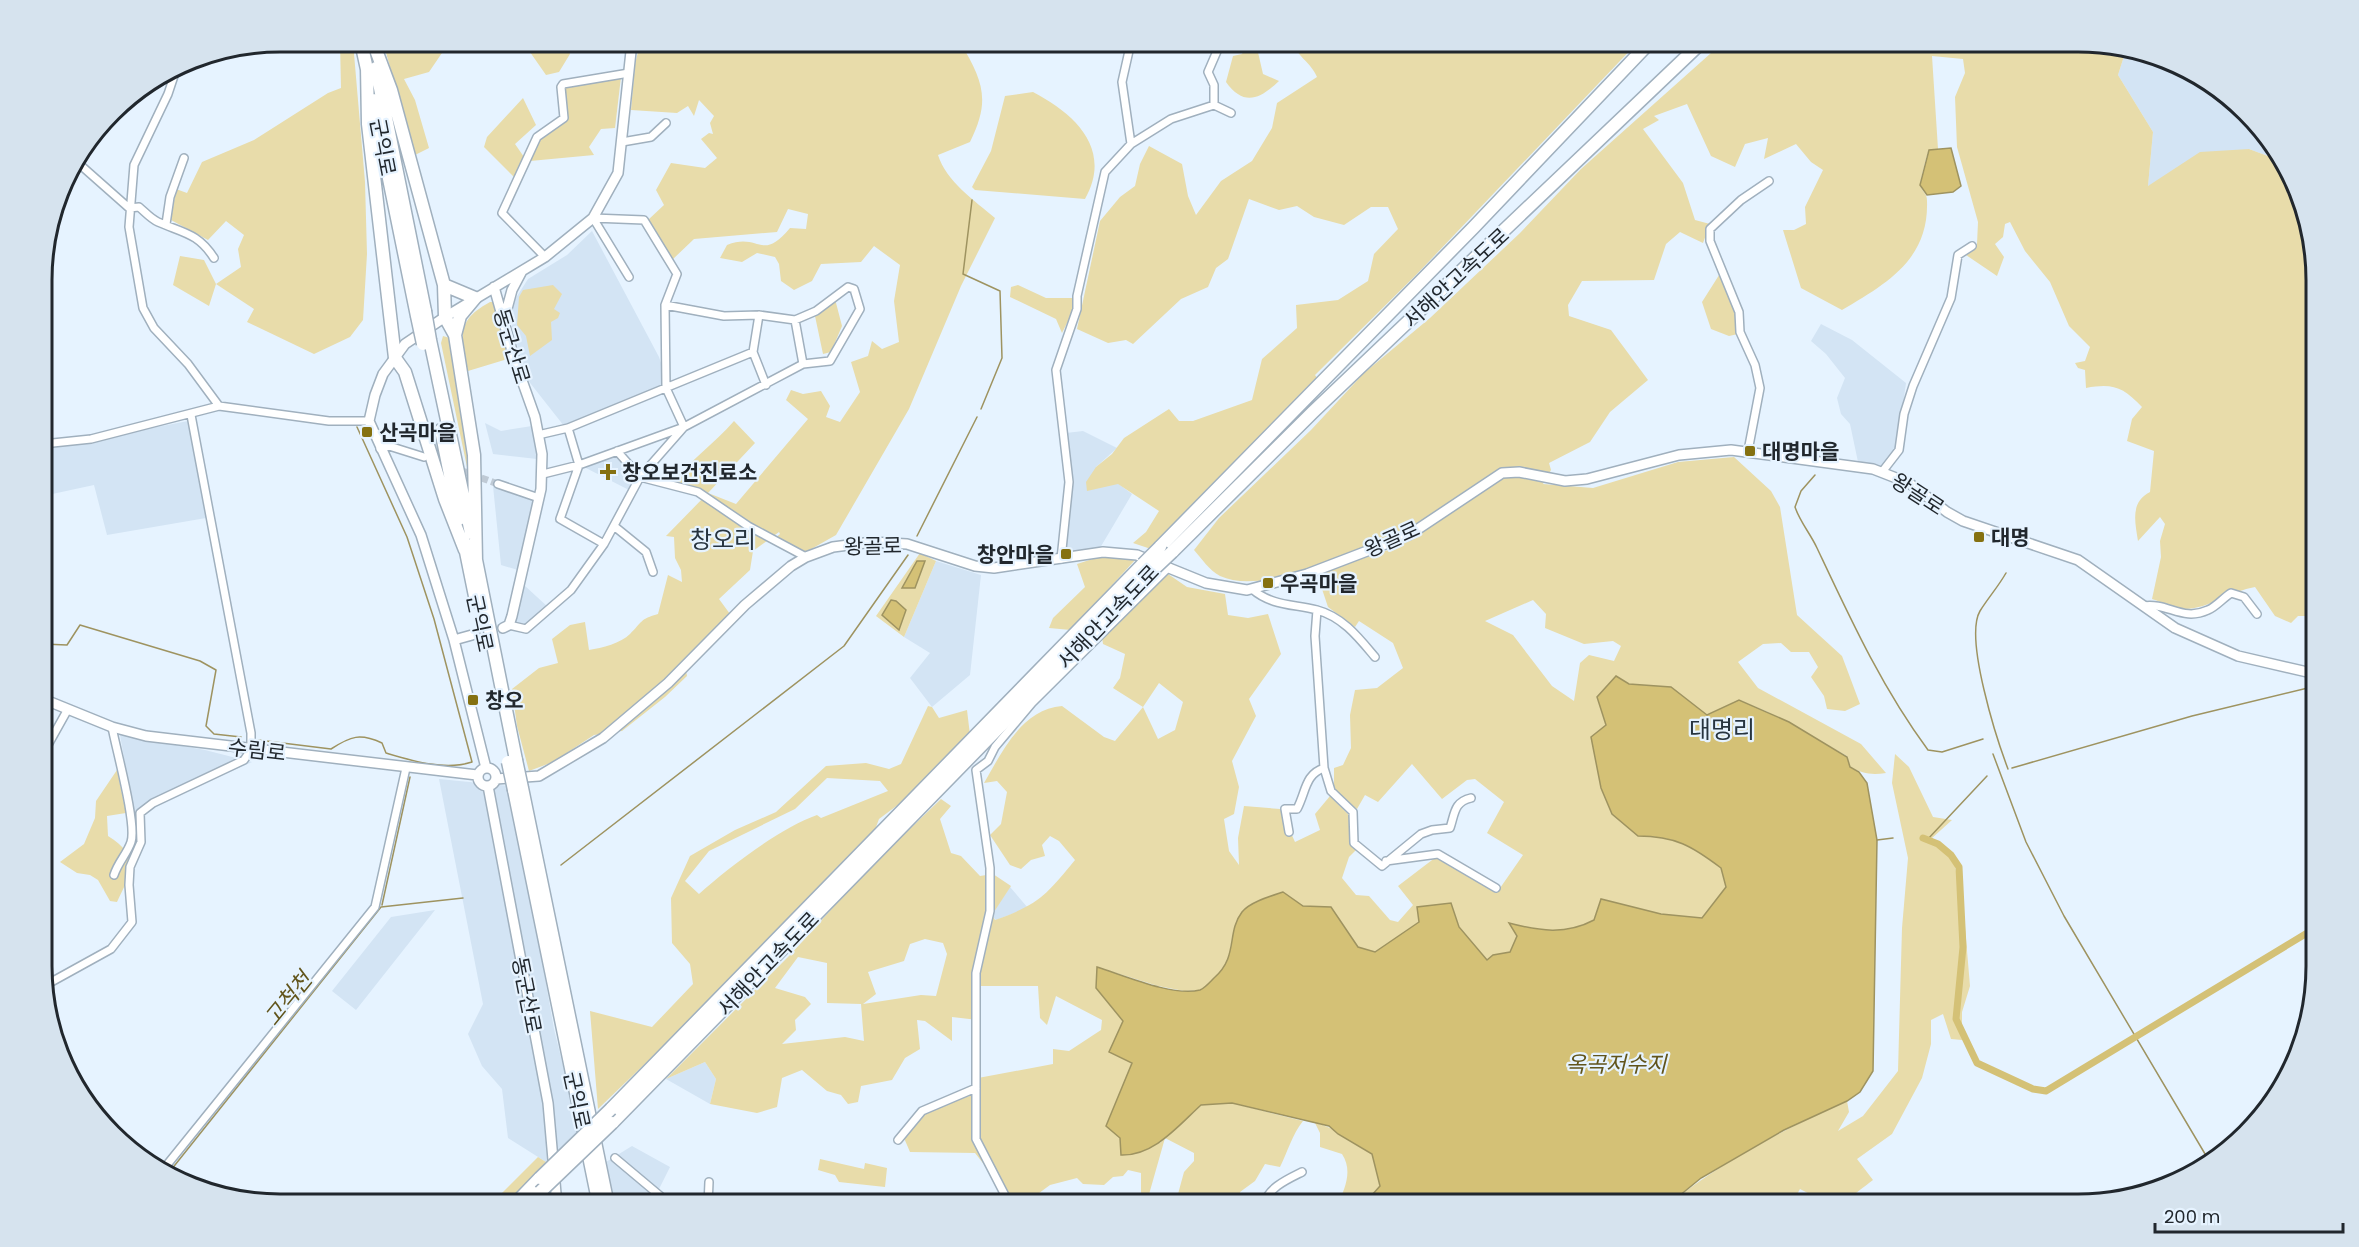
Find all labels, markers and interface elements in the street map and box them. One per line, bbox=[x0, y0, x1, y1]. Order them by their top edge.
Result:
street label: 군익로 bbox=[363, 116, 403, 178]
street label: 서해안고속도로 bbox=[1397, 221, 1515, 335]
street label: 동군산로 bbox=[487, 305, 537, 387]
place label: 산곡마을 bbox=[379, 418, 456, 447]
marker: 산곡마을 bbox=[360, 425, 374, 439]
place label: 대명마을 bbox=[1762, 437, 1839, 466]
marker: 대명마을 bbox=[1743, 444, 1757, 458]
place label: 창오보건진료소 bbox=[622, 458, 757, 487]
marker: 창오보건진료소 bbox=[599, 463, 617, 481]
street label: 왕골로 bbox=[1886, 466, 1950, 522]
street label: 왕골로 bbox=[1360, 514, 1424, 564]
district label: 창오리 bbox=[690, 523, 756, 556]
place label: 대명 bbox=[1991, 523, 2030, 552]
marker: 대명 bbox=[1972, 530, 1986, 544]
street label: 왕골로 bbox=[844, 531, 902, 561]
place label: 창안마을 bbox=[977, 540, 1054, 569]
marker: 창안마을 bbox=[1059, 547, 1073, 561]
street label: 서해안고속도로 bbox=[1051, 558, 1165, 676]
place label: 우곡마을 bbox=[1280, 569, 1357, 598]
marker: 우곡마을 bbox=[1261, 576, 1275, 590]
street label: 군익로 bbox=[460, 592, 500, 654]
place label: 창오 bbox=[485, 686, 524, 715]
marker: 창오 bbox=[466, 693, 480, 707]
district label: 대명리 bbox=[1689, 713, 1755, 746]
street label: 수림로 bbox=[226, 732, 288, 768]
street label: 서해안고속도로 bbox=[711, 905, 825, 1023]
street label: 동군산로 bbox=[505, 954, 549, 1036]
water label: 고척천 bbox=[257, 964, 321, 1032]
water label: 옥곡저수지 bbox=[1565, 1049, 1668, 1080]
street label: 군익로 bbox=[557, 1069, 597, 1131]
scale bar bbox=[2155, 1196, 2342, 1234]
text: 200 m bbox=[2164, 1204, 2220, 1229]

